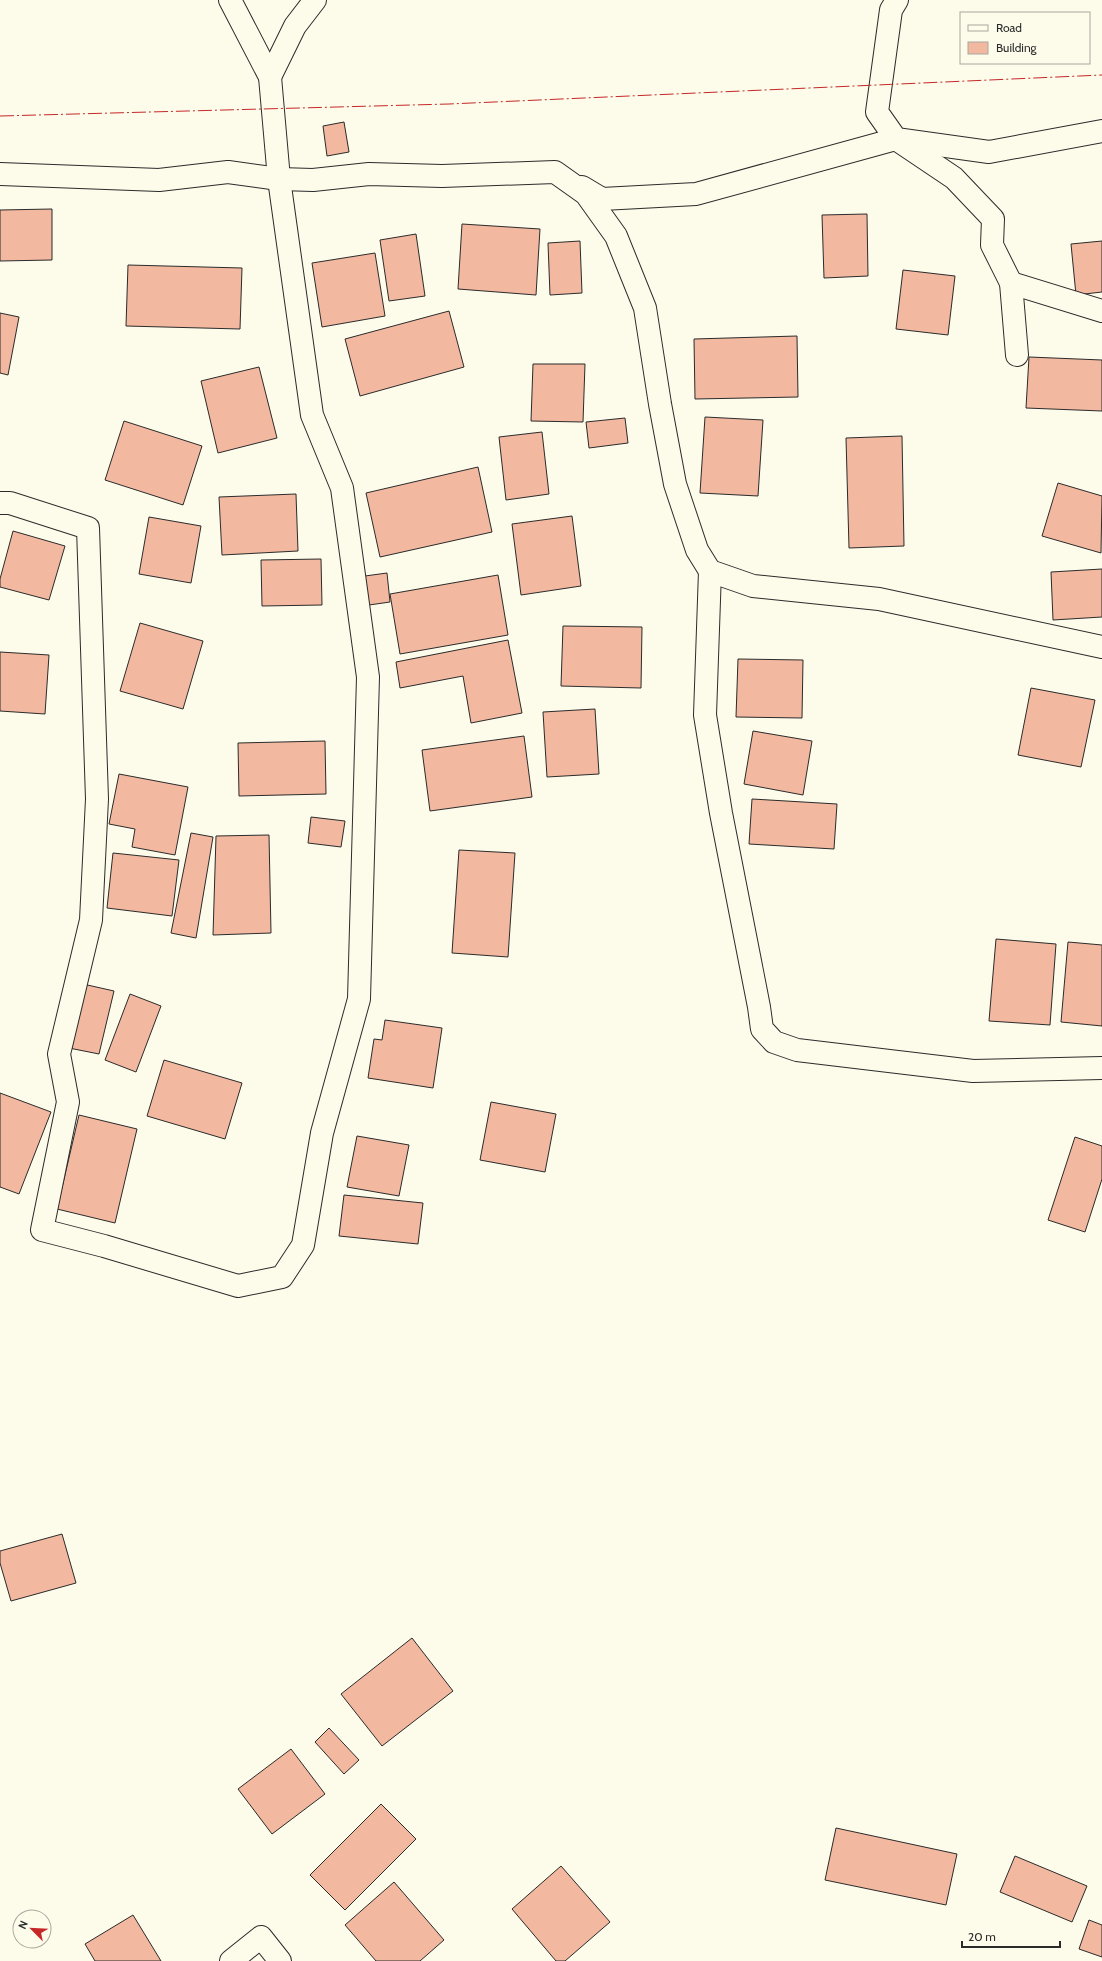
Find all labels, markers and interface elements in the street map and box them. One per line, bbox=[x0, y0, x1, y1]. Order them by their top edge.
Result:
legend bbox=[960, 12, 1090, 64]
text: Road bbox=[996, 20, 1022, 35]
text: Building bbox=[996, 40, 1038, 55]
north arrow bbox=[12, 1909, 52, 1949]
text: N bbox=[15, 1919, 31, 1931]
scale bar bbox=[962, 1923, 1060, 1949]
text: 20 m bbox=[968, 1929, 996, 1944]

